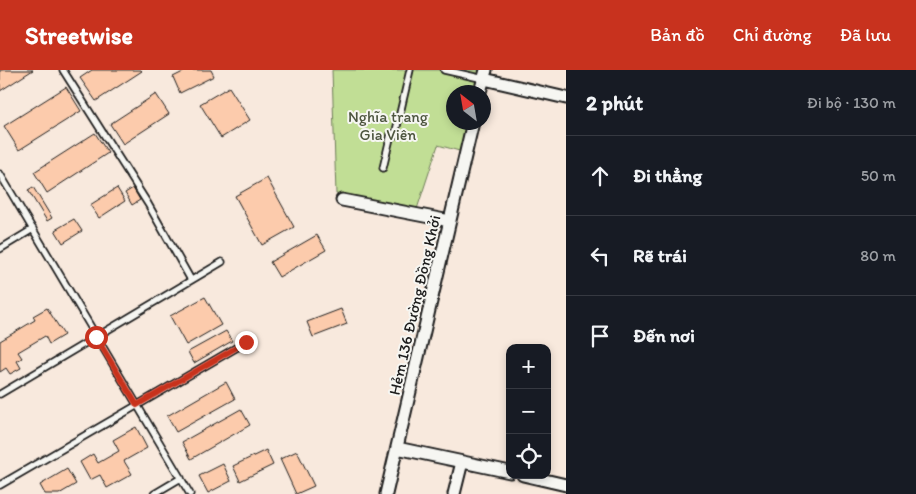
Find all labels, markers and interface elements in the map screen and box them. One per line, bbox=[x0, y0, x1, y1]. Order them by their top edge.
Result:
text: Streetwise bbox=[25, 21, 133, 50]
text: Bản đồ bbox=[650, 24, 705, 46]
text: Chỉ đường bbox=[733, 24, 812, 46]
text: Đã lưu bbox=[840, 24, 891, 46]
north arrow bbox=[446, 85, 491, 130]
text: 2 phút bbox=[586, 90, 643, 115]
text: Đi bộ · 130 m bbox=[807, 93, 896, 112]
park label: Nghĩa trang Gia Viên bbox=[348, 107, 429, 144]
icon: ahead bbox=[586, 162, 614, 190]
text: Đi thẳng bbox=[633, 164, 702, 187]
text: 50 m bbox=[861, 166, 896, 185]
street label: Hẻm 136 Đường Đồng Khởi bbox=[385, 213, 444, 397]
icon: left bbox=[586, 242, 614, 270]
text: Rẽ trái bbox=[633, 244, 687, 267]
text: 80 m bbox=[860, 246, 896, 265]
icon: arrive bbox=[586, 322, 614, 350]
text: Đến nơi bbox=[633, 324, 695, 347]
route start bbox=[85, 326, 108, 349]
route end bbox=[235, 331, 258, 354]
map controls bbox=[506, 344, 551, 479]
button: + bbox=[506, 344, 551, 389]
button: − bbox=[506, 389, 551, 434]
button: locate bbox=[506, 434, 551, 479]

